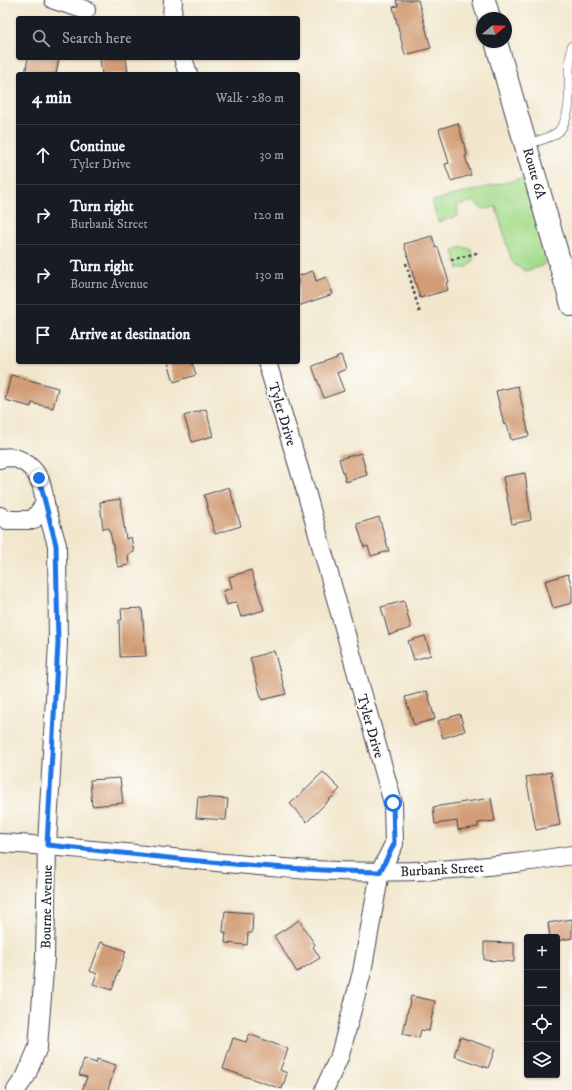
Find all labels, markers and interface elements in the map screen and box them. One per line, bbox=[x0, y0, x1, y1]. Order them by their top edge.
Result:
north arrow bbox=[476, 12, 512, 48]
search box bbox=[16, 16, 300, 60]
icon: search bbox=[30, 27, 52, 49]
text: Search here bbox=[62, 29, 131, 48]
text: 4 min bbox=[32, 87, 71, 109]
text: Walk · 280 m bbox=[216, 90, 284, 106]
text: Continue bbox=[70, 137, 125, 156]
icon: ahead bbox=[32, 144, 54, 166]
street label: Route 6A bbox=[518, 146, 550, 202]
text: 30 m bbox=[260, 147, 284, 163]
text: Tyler Drive bbox=[70, 156, 131, 172]
text: Turn right bbox=[70, 197, 133, 216]
icon: right bbox=[32, 204, 54, 226]
text: 120 m bbox=[253, 207, 284, 223]
text: Burbank Street bbox=[70, 216, 148, 232]
text: Turn right bbox=[70, 257, 133, 276]
icon: right bbox=[32, 264, 54, 286]
text: 130 m bbox=[255, 267, 284, 283]
text: Bourne Avenue bbox=[70, 276, 148, 292]
icon: arrive bbox=[32, 324, 54, 346]
text: Arrive at destination bbox=[70, 325, 190, 344]
street label: Tyler Drive bbox=[264, 380, 300, 449]
route end bbox=[30, 469, 48, 487]
street label: Tyler Drive bbox=[352, 692, 388, 761]
route start bbox=[384, 794, 402, 812]
street label: Burbank Street bbox=[400, 859, 485, 881]
street label: Bourne Avenue bbox=[37, 865, 57, 949]
map controls bbox=[524, 934, 560, 1078]
button: + bbox=[524, 934, 560, 970]
button: − bbox=[524, 970, 560, 1006]
button: locate bbox=[524, 1006, 560, 1042]
button: layers bbox=[524, 1042, 560, 1078]

